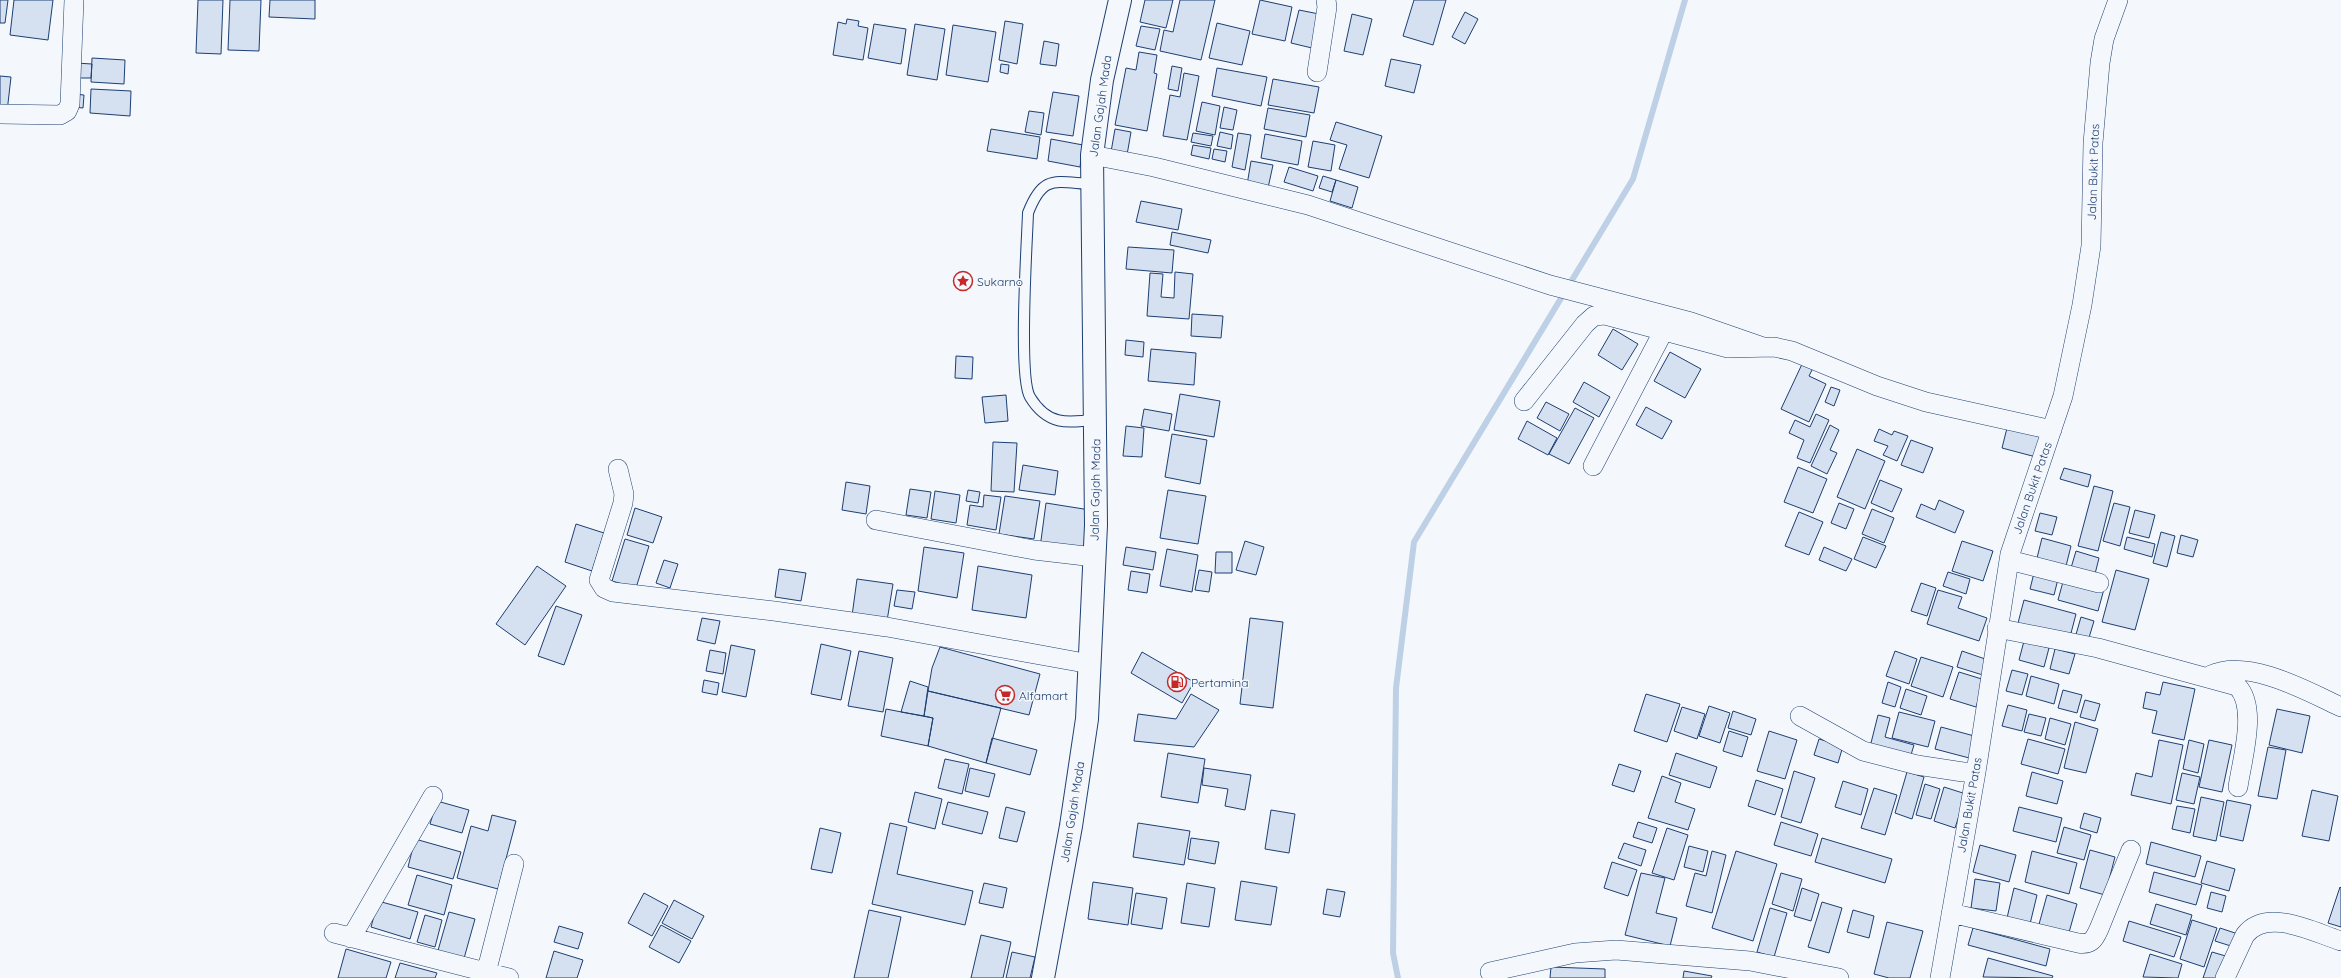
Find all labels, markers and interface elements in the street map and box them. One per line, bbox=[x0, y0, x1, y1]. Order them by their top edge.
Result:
street label: Jalan Gajah Mada bbox=[1085, 54, 1115, 158]
street label: Jalan Bukit Patas bbox=[2084, 123, 2102, 221]
place icon: Sukarno bbox=[952, 270, 974, 292]
place label: Sukarno bbox=[977, 274, 1023, 289]
street label: Jalan Gajah Mada bbox=[1087, 439, 1103, 541]
street label: Jalan Bukit Patas bbox=[2009, 439, 2055, 536]
fuel station icon: Pertamina bbox=[1166, 671, 1188, 693]
place label: Pertamina bbox=[1191, 675, 1249, 690]
supermarket icon: Alfamart bbox=[994, 684, 1016, 706]
place label: Alfamart bbox=[1019, 688, 1068, 703]
street label: Jalan Bukit Patas bbox=[1953, 756, 1985, 854]
street label: Jalan Gajah Mada bbox=[1057, 760, 1087, 864]

